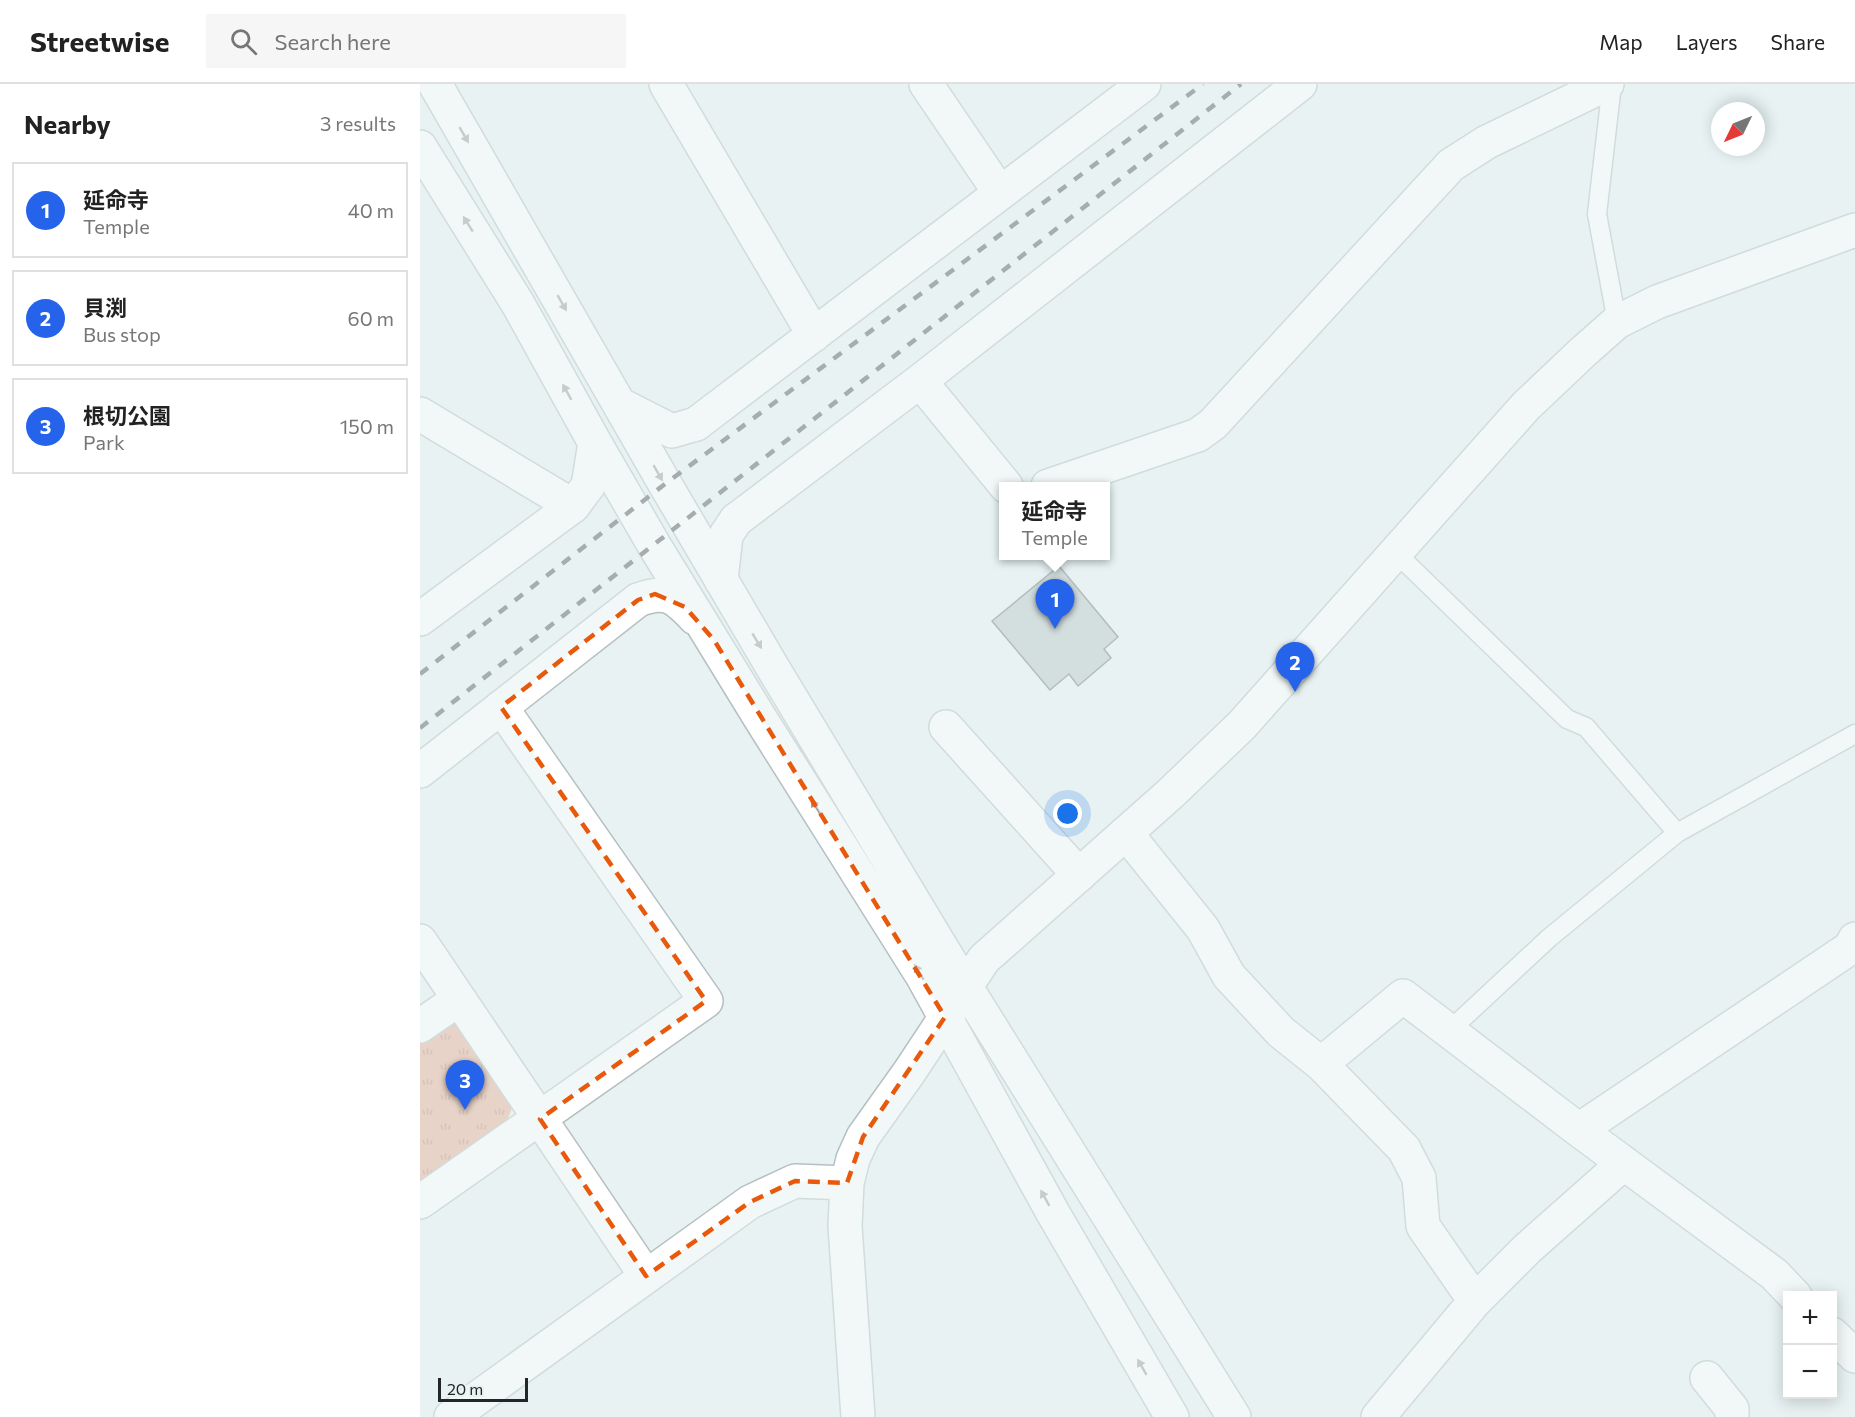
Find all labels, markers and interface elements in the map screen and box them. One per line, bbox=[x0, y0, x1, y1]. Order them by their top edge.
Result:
search box bbox=[206, 14, 626, 68]
text: Streetwise bbox=[30, 24, 170, 58]
icon: search bbox=[227, 25, 260, 58]
text: Search here bbox=[275, 28, 391, 55]
text: Map bbox=[1599, 29, 1643, 54]
text: Layers bbox=[1676, 29, 1738, 54]
text: Share bbox=[1771, 29, 1825, 54]
north arrow bbox=[1711, 102, 1765, 156]
text: Nearby bbox=[24, 108, 111, 139]
text: 3 results bbox=[320, 111, 396, 135]
one-way arrow bbox=[459, 127, 469, 144]
text: 延命寺 bbox=[83, 186, 149, 213]
text: 1 bbox=[41, 198, 50, 222]
text: 40 m bbox=[348, 198, 394, 222]
text: Temple bbox=[83, 214, 150, 238]
one-way arrow bbox=[462, 216, 473, 232]
text: 貝渕 bbox=[83, 294, 127, 321]
one-way arrow bbox=[557, 295, 567, 312]
text: 2 bbox=[40, 306, 51, 330]
text: 60 m bbox=[348, 306, 394, 330]
text: Bus stop bbox=[83, 322, 161, 346]
one-way arrow bbox=[562, 383, 572, 400]
text: 根切公園 bbox=[83, 402, 171, 429]
text: 3 bbox=[40, 414, 51, 438]
text: 150 m bbox=[340, 414, 394, 438]
text: Park bbox=[83, 430, 125, 454]
one-way arrow bbox=[653, 465, 664, 481]
popup bbox=[999, 482, 1110, 560]
text: 延命寺 bbox=[1021, 497, 1087, 524]
text: Temple bbox=[1021, 525, 1088, 549]
pin: 1 bbox=[1036, 580, 1074, 629]
one-way arrow bbox=[752, 633, 763, 649]
pin: 2 bbox=[1276, 642, 1314, 692]
one-way arrow bbox=[810, 799, 821, 815]
your location bbox=[1053, 799, 1082, 828]
one-way arrow bbox=[914, 964, 925, 980]
pin: 3 bbox=[446, 1060, 484, 1110]
one-way arrow bbox=[1040, 1189, 1050, 1206]
map controls bbox=[1783, 1291, 1837, 1399]
button: + bbox=[1783, 1291, 1837, 1345]
button: − bbox=[1783, 1345, 1837, 1399]
one-way arrow bbox=[1136, 1359, 1147, 1375]
scale bar bbox=[438, 1375, 528, 1402]
text: 20 m bbox=[447, 1379, 483, 1398]

